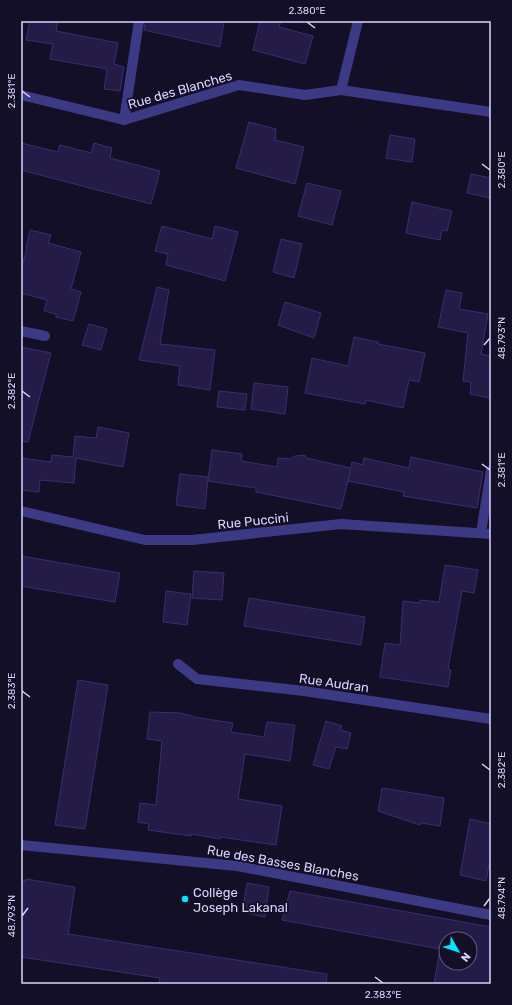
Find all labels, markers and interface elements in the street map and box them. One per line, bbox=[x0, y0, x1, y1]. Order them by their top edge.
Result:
text: 2.380°E bbox=[288, 5, 326, 17]
street label: Rue des Blanches bbox=[126, 68, 234, 112]
text: 2.381°E bbox=[6, 74, 18, 108]
text: 2.380°E bbox=[496, 151, 508, 189]
text: 48.793°N bbox=[496, 317, 508, 359]
text: 2.382°E bbox=[6, 373, 18, 409]
text: 2.381°E bbox=[496, 453, 508, 487]
street label: Rue Puccini bbox=[217, 510, 289, 532]
street label: Rue Audran bbox=[298, 671, 370, 695]
text: 2.383°E bbox=[6, 673, 18, 709]
text: 2.382°E bbox=[496, 752, 508, 788]
street label: Rue des Basses Blanches bbox=[206, 842, 360, 884]
text: 48.794°N bbox=[496, 877, 508, 919]
place label: Collège Joseph Lakanal bbox=[193, 885, 288, 915]
marker: Collège Joseph Lakanal bbox=[180, 894, 190, 904]
text: 48.793°N bbox=[6, 895, 18, 937]
north arrow bbox=[438, 931, 478, 971]
text: N bbox=[458, 950, 473, 964]
text: 2.383°E bbox=[365, 989, 401, 1001]

